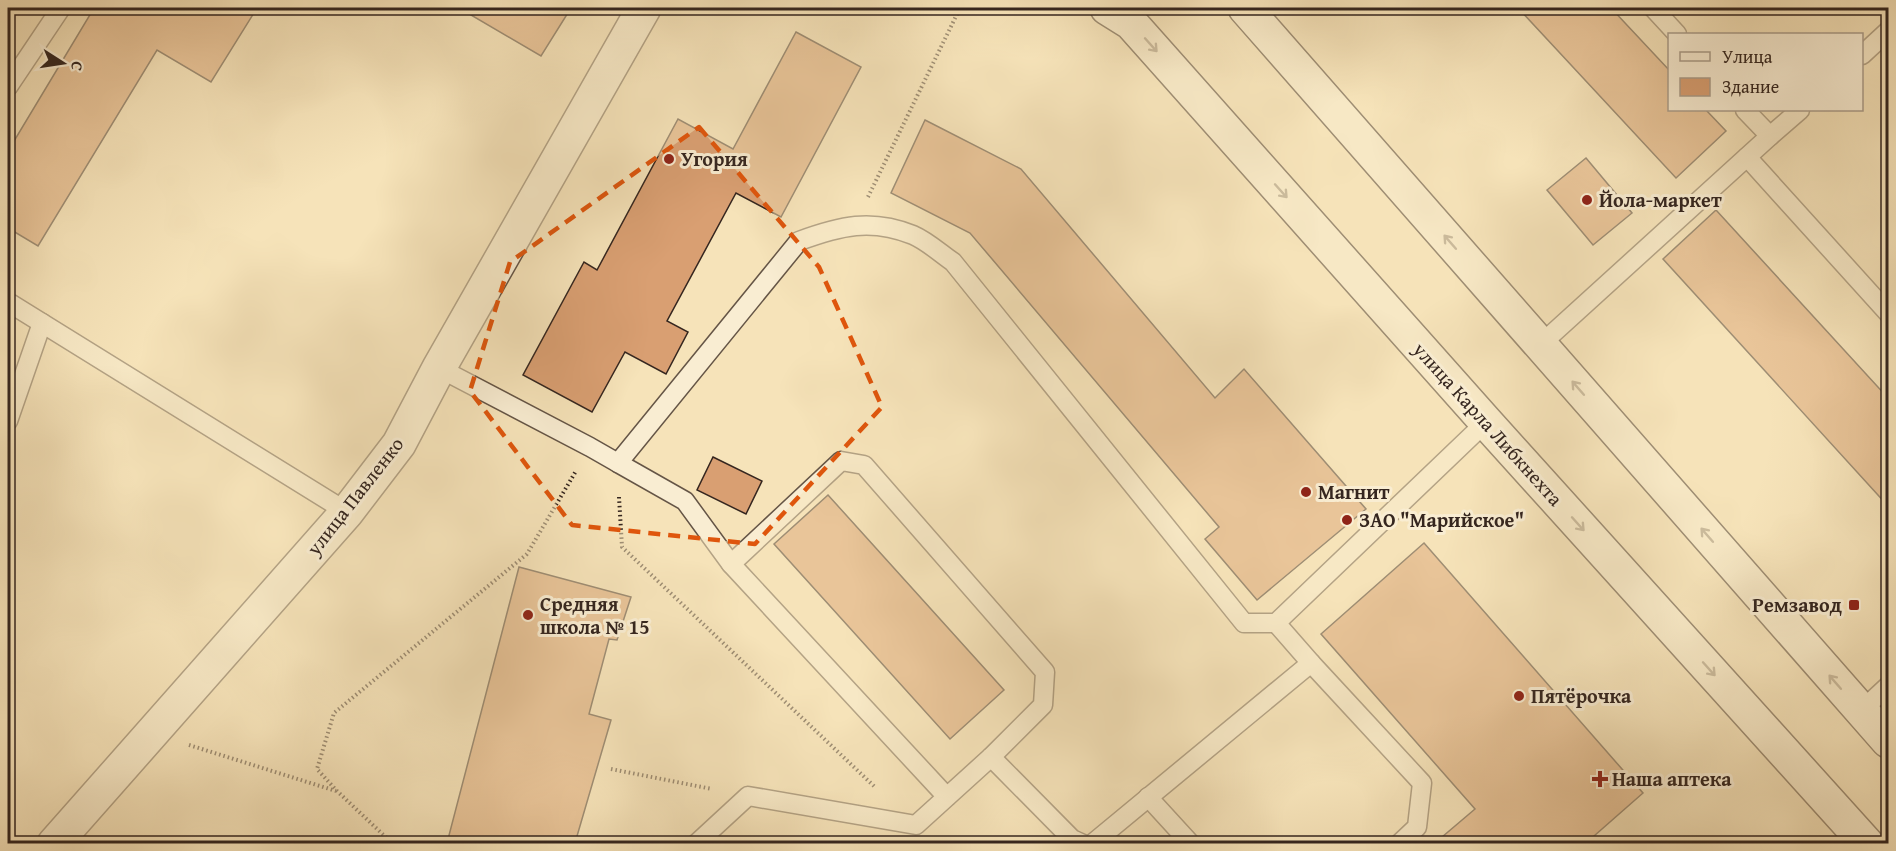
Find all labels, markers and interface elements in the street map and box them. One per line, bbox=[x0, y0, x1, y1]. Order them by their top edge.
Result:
north arrow bbox=[33, 33, 93, 93]
legend bbox=[1668, 33, 1863, 111]
one-way arrow bbox=[1144, 37, 1158, 52]
text: Улица bbox=[1722, 43, 1773, 70]
text: С bbox=[65, 59, 90, 73]
text: Здание bbox=[1722, 73, 1779, 100]
place label: Угория bbox=[681, 144, 748, 173]
marker: Угория bbox=[662, 152, 676, 166]
one-way arrow bbox=[1274, 183, 1288, 198]
place label: Йола-маркет bbox=[1599, 185, 1722, 214]
marker: Йола-маркет bbox=[1580, 193, 1594, 207]
one-way arrow bbox=[1443, 235, 1457, 250]
street label: улица Карла Либкнехта bbox=[1406, 335, 1570, 512]
one-way arrow bbox=[1571, 381, 1585, 396]
street label: улица Павленко bbox=[298, 430, 410, 562]
place label: Магнит bbox=[1318, 477, 1390, 506]
marker: Магнит bbox=[1299, 485, 1313, 499]
place label: ЗАО "Марийское" bbox=[1359, 505, 1524, 534]
marker: ЗАО "Марийское" bbox=[1340, 513, 1354, 527]
one-way arrow bbox=[1571, 517, 1585, 532]
one-way arrow bbox=[1700, 528, 1714, 543]
place label: Средняя школа № 15 bbox=[540, 589, 650, 641]
place label: Ремзавод bbox=[1752, 590, 1842, 619]
marker: Ремзавод bbox=[1847, 598, 1861, 612]
marker: Средняя школа № 15 bbox=[521, 608, 535, 622]
one-way arrow bbox=[1702, 661, 1716, 676]
one-way arrow bbox=[1828, 674, 1842, 689]
place label: Пятёрочка bbox=[1531, 681, 1632, 710]
marker: Пятёрочка bbox=[1512, 689, 1526, 703]
place label: Наша аптека bbox=[1612, 764, 1732, 793]
marker: Наша аптека bbox=[1593, 772, 1607, 786]

